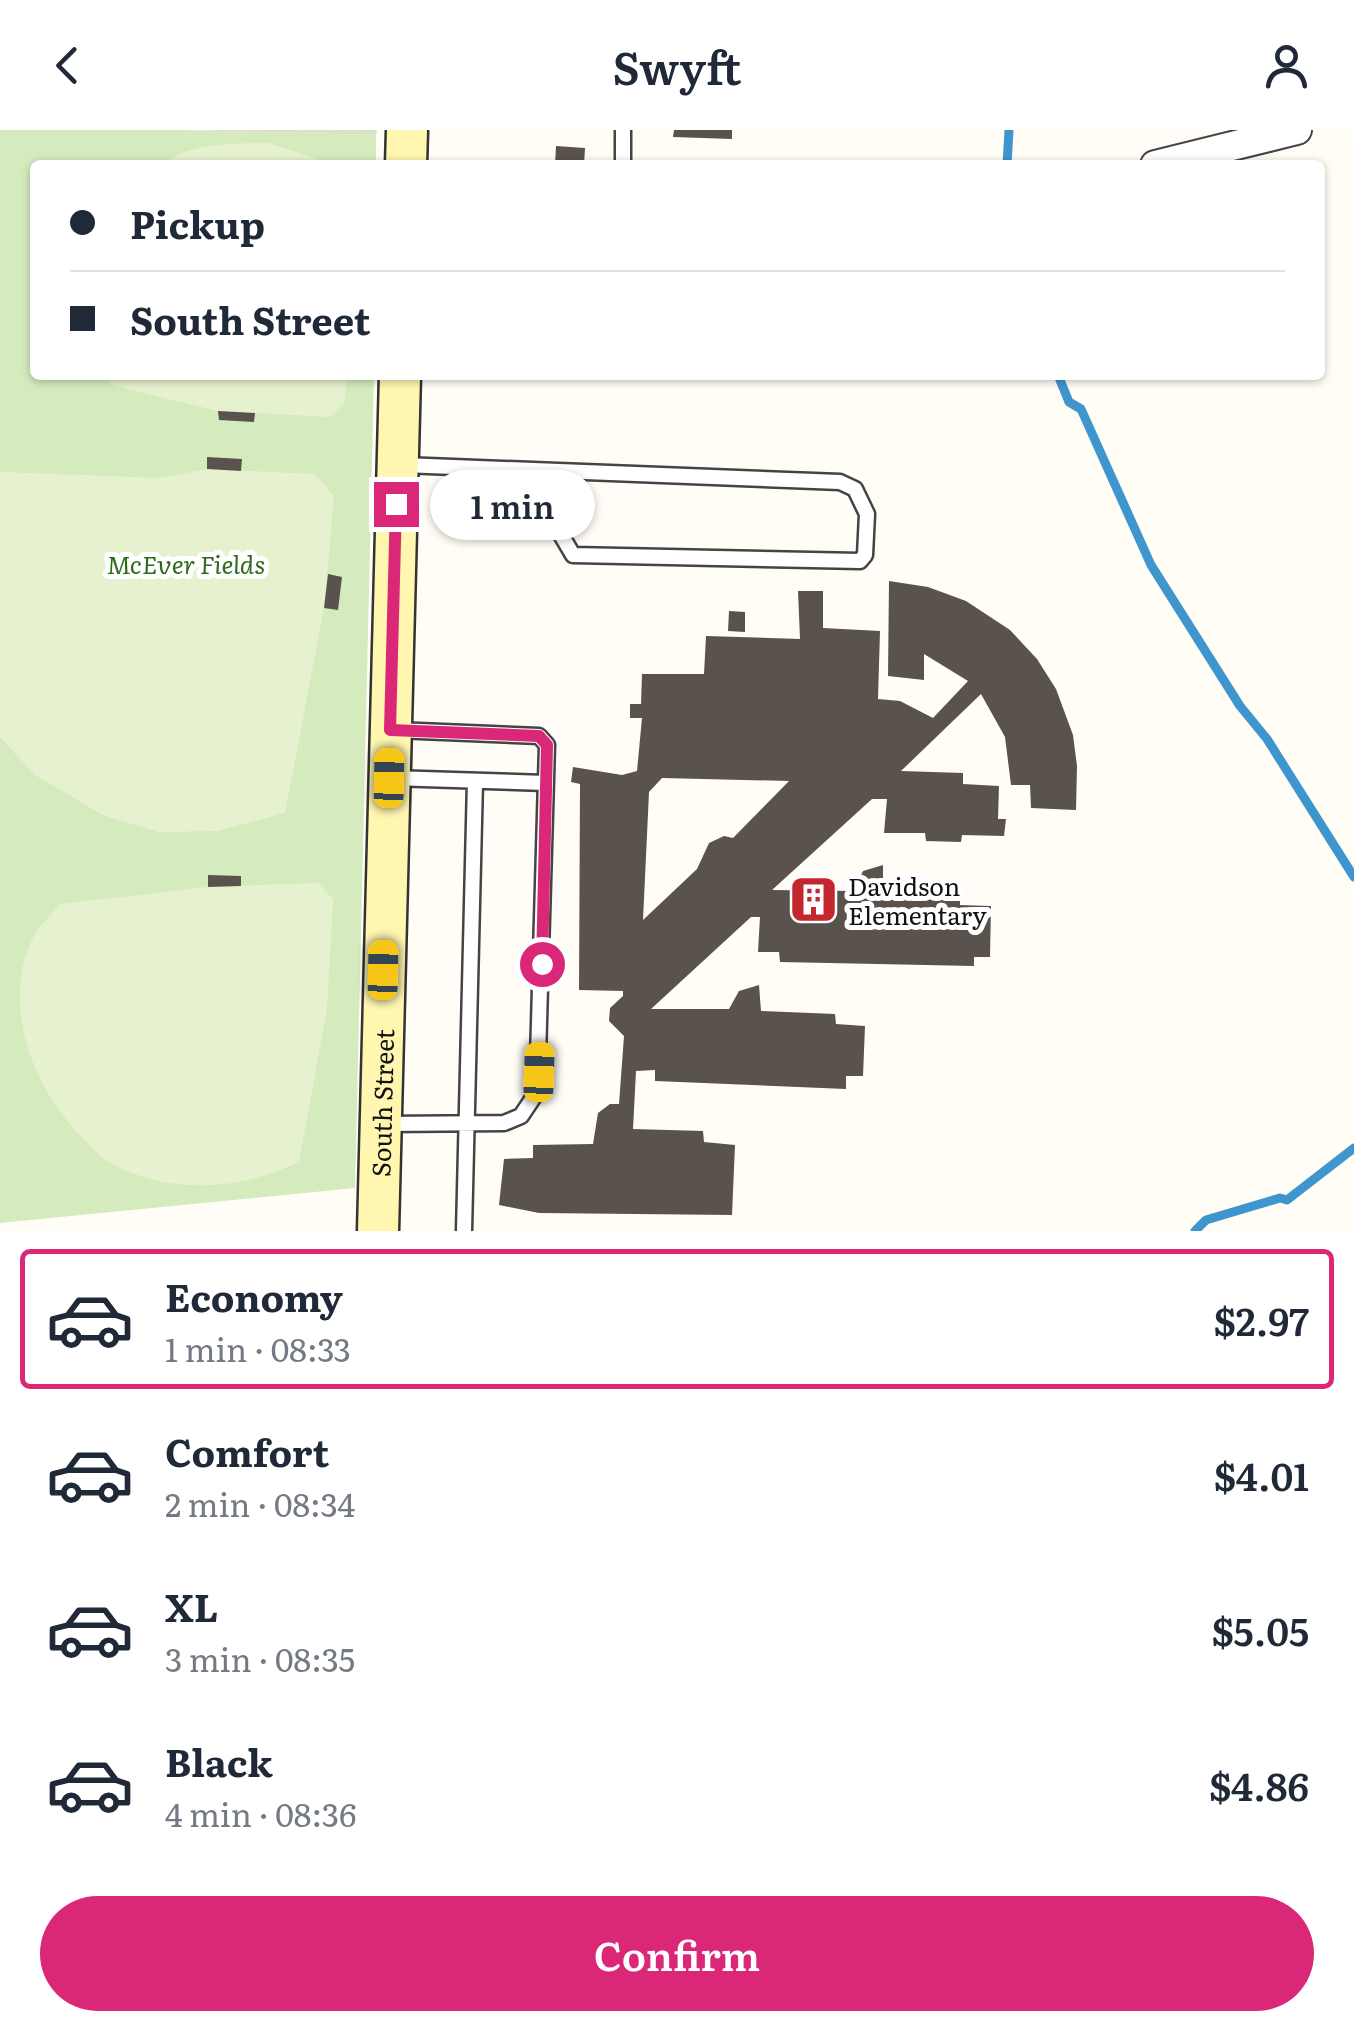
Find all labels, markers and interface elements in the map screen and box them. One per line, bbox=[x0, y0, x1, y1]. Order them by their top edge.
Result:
text: Swyft bbox=[613, 32, 741, 99]
icon: back bbox=[40, 38, 95, 93]
icon: person bbox=[1259, 38, 1314, 93]
text: Pickup bbox=[130, 194, 265, 251]
text: South Street bbox=[130, 290, 370, 347]
callout: 1 min bbox=[431, 469, 596, 539]
text: 1 min bbox=[470, 481, 555, 529]
route end bbox=[374, 482, 419, 527]
park label: McEver Fields bbox=[107, 545, 265, 582]
car bbox=[373, 748, 405, 808]
place label: Davidson Elementary bbox=[848, 867, 987, 933]
building icon: Davidson Elementary bbox=[787, 873, 839, 925]
car bbox=[367, 940, 399, 1000]
route start bbox=[520, 942, 565, 987]
street label: South Street bbox=[361, 1029, 402, 1177]
car bbox=[523, 1041, 555, 1103]
text: Economy bbox=[165, 1267, 343, 1324]
icon: car bbox=[45, 1274, 135, 1364]
text: $2.97 bbox=[1214, 1291, 1309, 1348]
text: 1 min · 08:33 bbox=[165, 1324, 351, 1372]
text: Comfort bbox=[165, 1422, 329, 1479]
icon: car bbox=[45, 1429, 135, 1519]
text: $4.01 bbox=[1214, 1446, 1309, 1503]
text: 2 min · 08:34 bbox=[165, 1479, 355, 1527]
text: XL bbox=[165, 1577, 218, 1634]
icon: car bbox=[45, 1584, 135, 1674]
text: $5.05 bbox=[1211, 1601, 1309, 1658]
text: 3 min · 08:35 bbox=[165, 1634, 355, 1682]
text: Black bbox=[165, 1732, 273, 1789]
icon: car bbox=[45, 1739, 135, 1829]
text: $4.86 bbox=[1209, 1756, 1309, 1813]
text: 4 min · 08:36 bbox=[165, 1789, 356, 1837]
button: Confirm bbox=[40, 1896, 1314, 2011]

